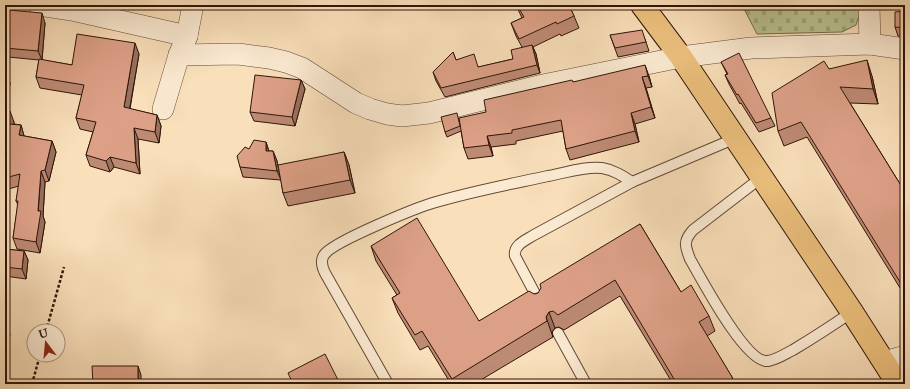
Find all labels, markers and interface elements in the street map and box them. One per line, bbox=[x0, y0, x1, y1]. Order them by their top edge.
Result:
north arrow bbox=[26, 323, 66, 363]
text: U bbox=[37, 326, 50, 341]

